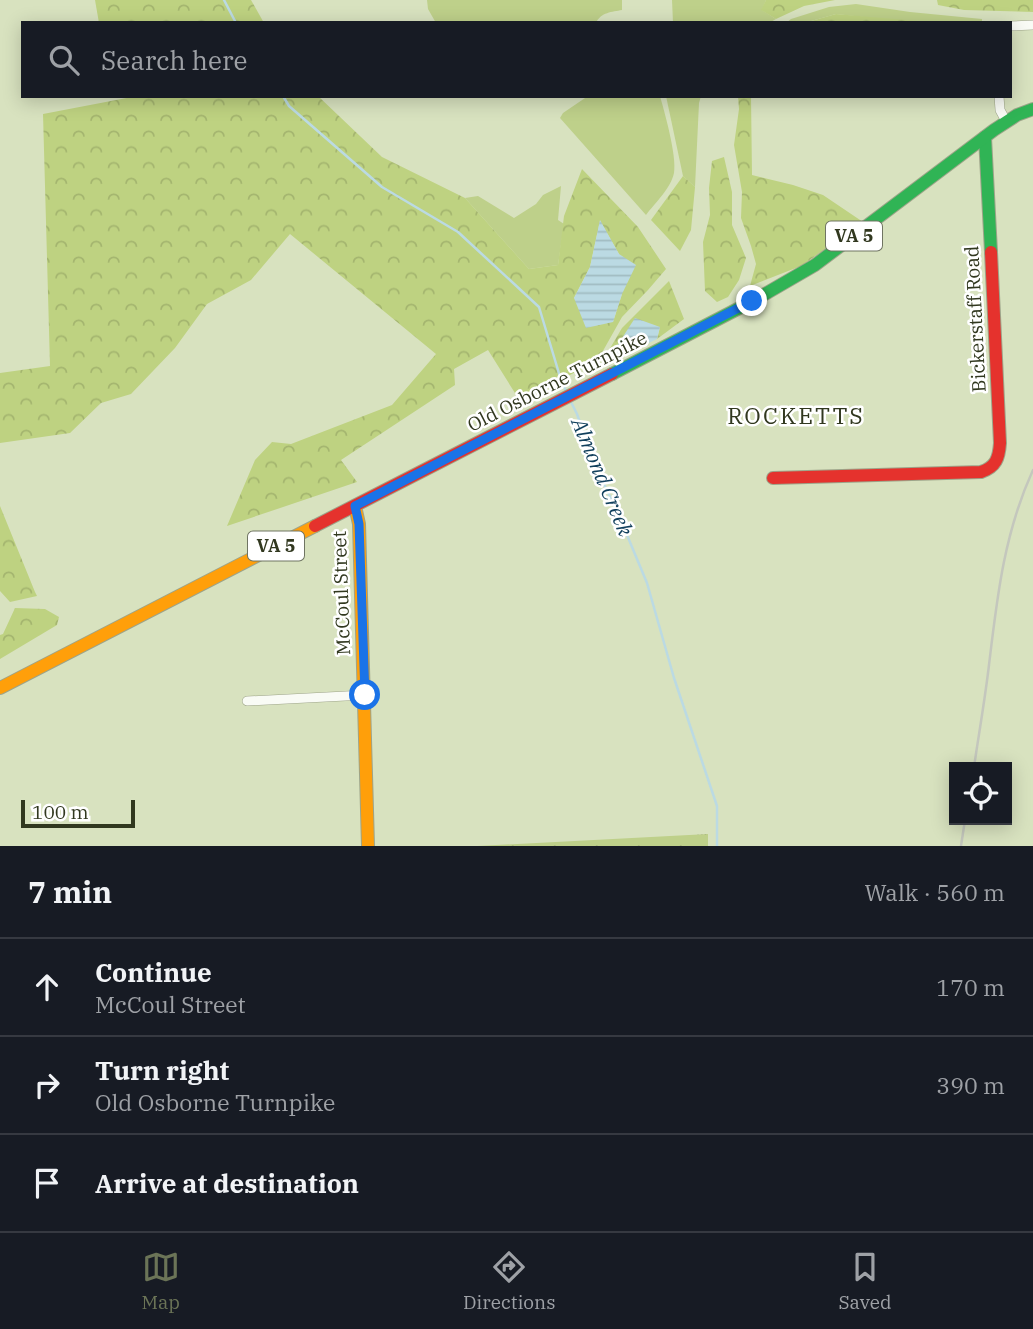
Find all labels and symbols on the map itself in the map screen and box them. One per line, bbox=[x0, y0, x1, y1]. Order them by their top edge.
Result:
road number: VA 5 bbox=[826, 222, 882, 250]
street label: Bickerstaff Road bbox=[959, 245, 991, 393]
route end bbox=[736, 285, 767, 316]
street label: Old Osborne Turnpike bbox=[463, 325, 651, 437]
district label: ROCKETTS bbox=[727, 400, 865, 430]
water label: Almond Creek bbox=[565, 411, 641, 541]
street label: McCoul Street bbox=[327, 530, 355, 656]
road number: VA 5 bbox=[248, 532, 304, 560]
route start bbox=[349, 679, 380, 710]
scale bar bbox=[21, 797, 135, 829]

